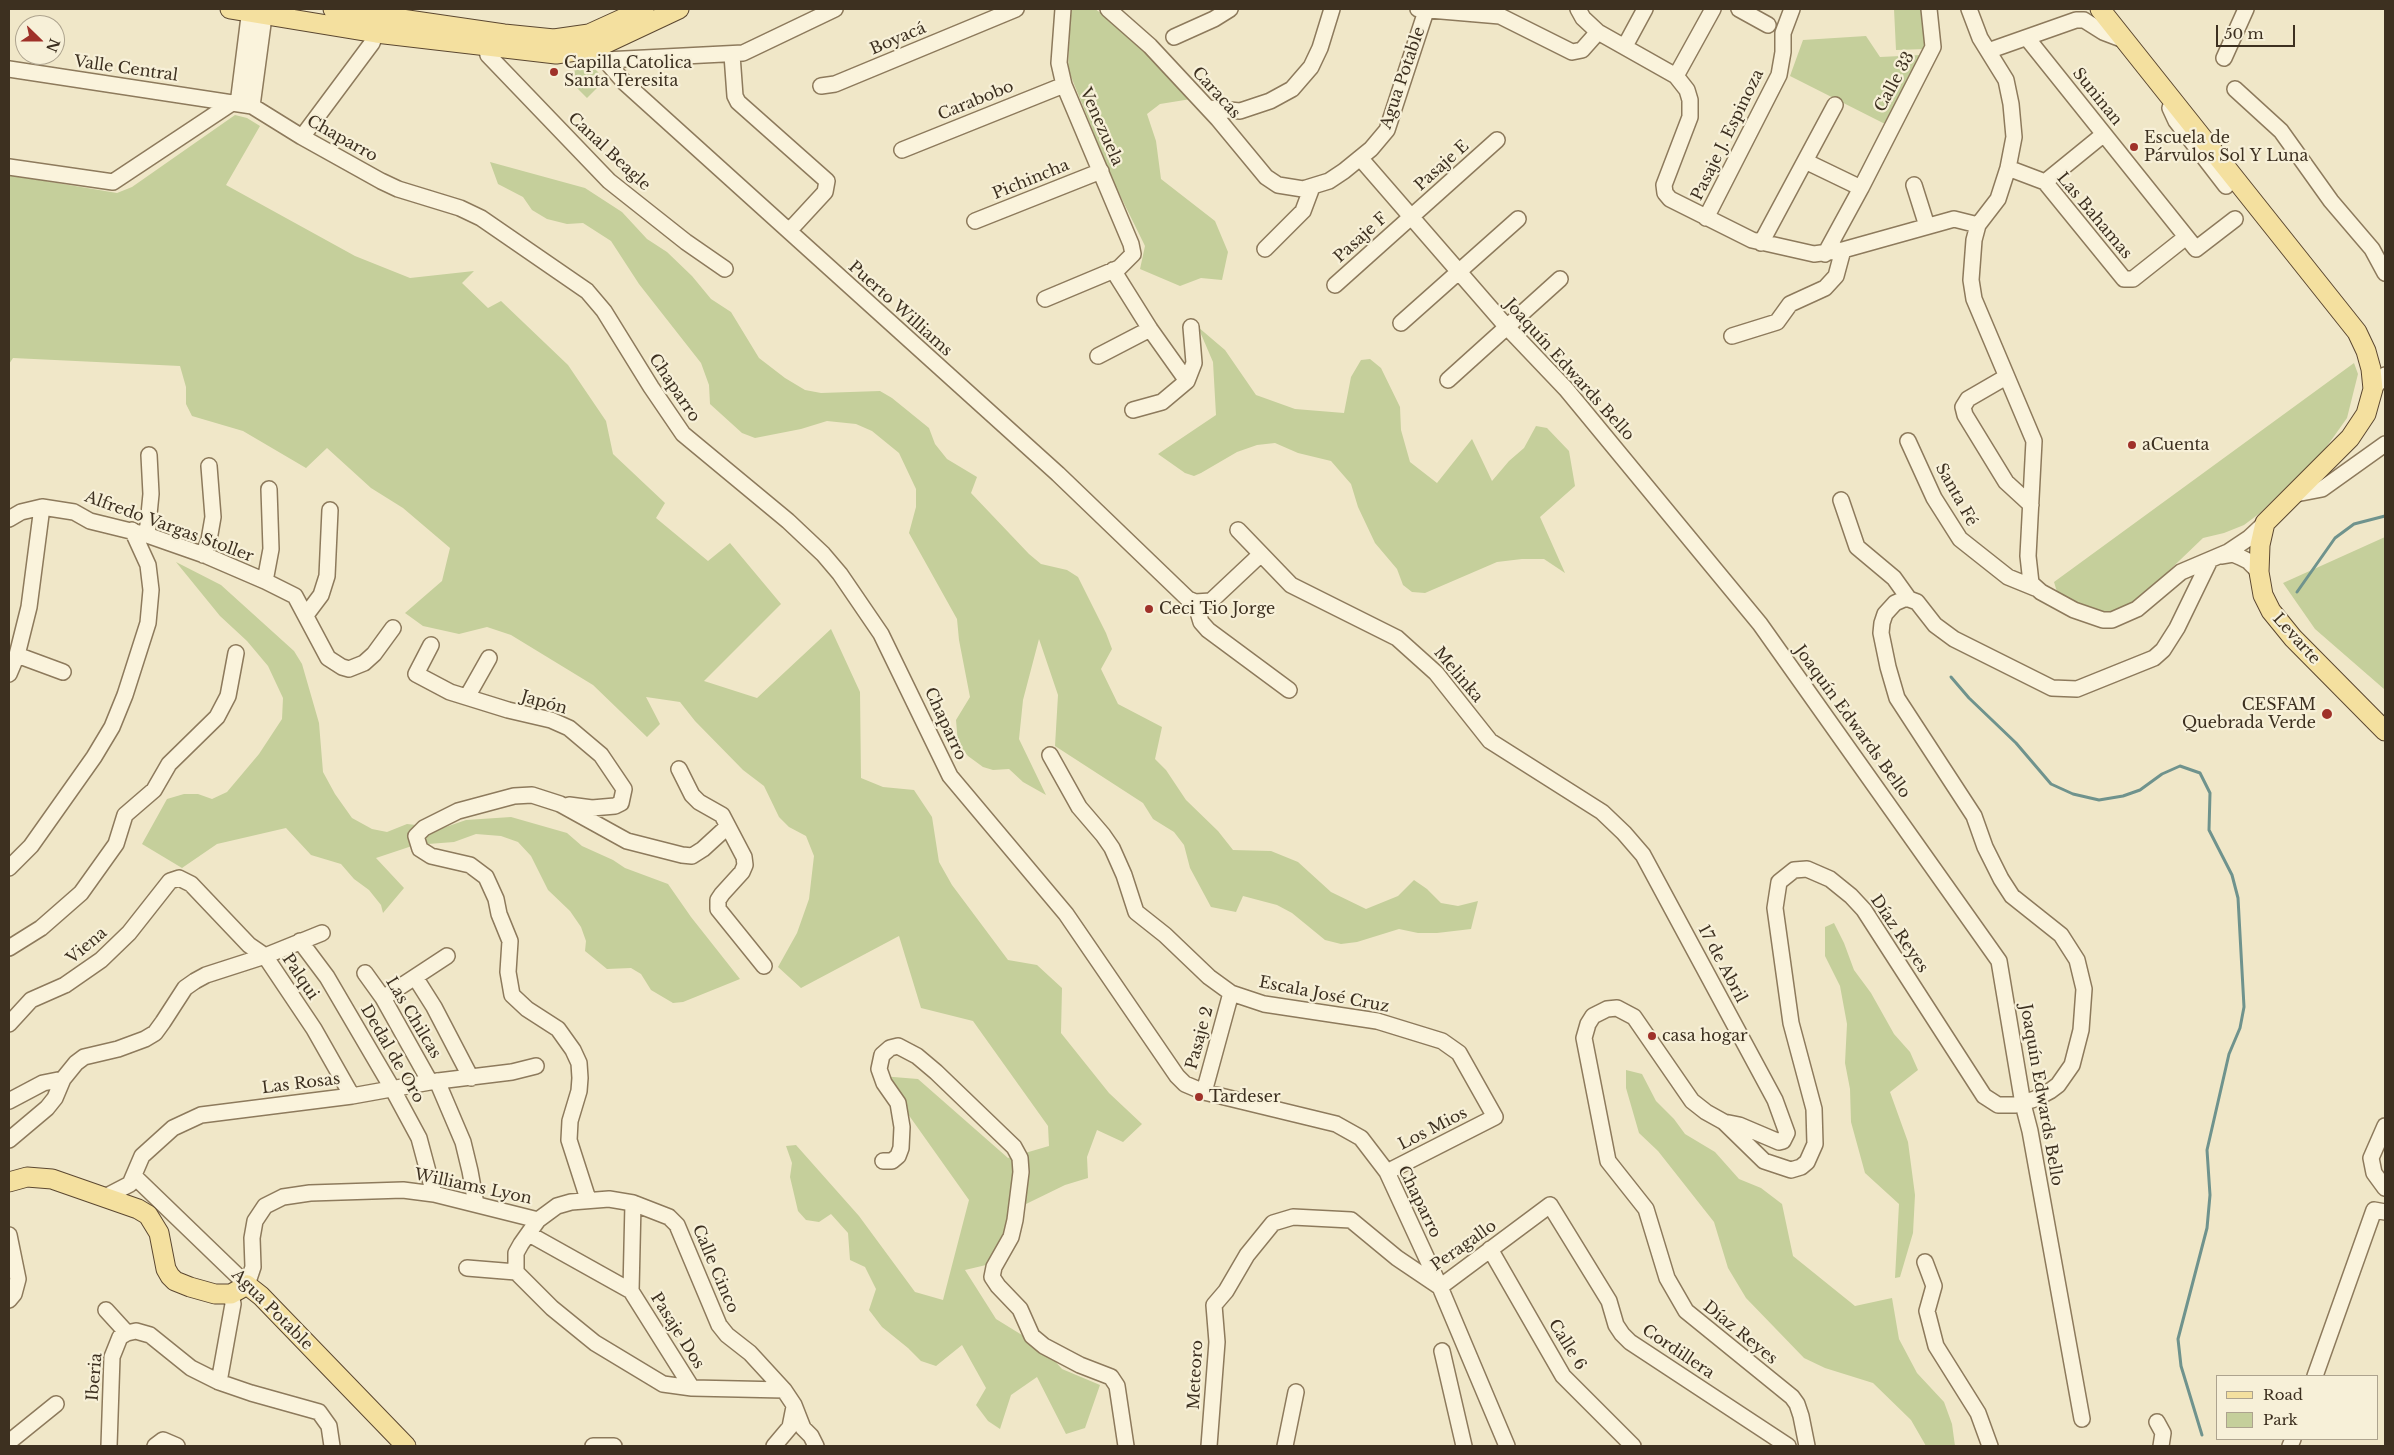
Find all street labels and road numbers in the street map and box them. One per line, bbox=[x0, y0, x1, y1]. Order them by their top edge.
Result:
street label: Boyacá bbox=[867, 19, 929, 59]
street label: Agua Potable bbox=[1377, 24, 1429, 132]
street label: Calle 33 bbox=[1871, 49, 1919, 115]
street label: Valle Central bbox=[73, 52, 179, 86]
street label: Caracas bbox=[1188, 63, 1244, 123]
street label: Suninan bbox=[2068, 64, 2126, 130]
street label: Pasaje J. Espinoza bbox=[1688, 66, 1768, 204]
street label: Carabobo bbox=[935, 77, 1017, 125]
street label: Venezuela bbox=[1075, 85, 1127, 169]
street label: Canal Beagle bbox=[564, 109, 654, 195]
street label: Chaparro bbox=[303, 112, 381, 166]
street label: Pasaje E bbox=[1411, 137, 1473, 195]
street label: Pichincha bbox=[990, 156, 1072, 204]
street label: Las Bahamas bbox=[2052, 169, 2136, 263]
street label: Pasaje F bbox=[1330, 209, 1392, 267]
street label: Puerto Williams bbox=[844, 257, 956, 361]
street label: Joaquín Edwards Bello bbox=[1500, 295, 1638, 445]
street label: Chaparro bbox=[644, 350, 704, 426]
street label: Santa Fé bbox=[1931, 460, 1981, 530]
street label: Alfredo Vargas Stoller bbox=[82, 487, 256, 567]
street label: Levarte bbox=[2268, 610, 2324, 668]
street label: Joaquín Edwards Bello bbox=[1790, 642, 1914, 802]
street label: Melinka bbox=[1429, 643, 1487, 707]
street label: Chaparro bbox=[920, 685, 970, 763]
street label: Japón bbox=[519, 687, 569, 719]
street label: Díaz Reyes bbox=[1866, 891, 1932, 977]
street label: 17 de Abril bbox=[1693, 922, 1751, 1006]
street label: Viena bbox=[63, 924, 111, 968]
street label: Palqui bbox=[278, 950, 322, 1004]
street label: Escala José Cruz bbox=[1257, 973, 1391, 1017]
street label: Las Chilcas bbox=[381, 974, 445, 1062]
street label: Dedal de Oro bbox=[356, 1001, 428, 1107]
street label: Joaquín Edwards Bello bbox=[2016, 1002, 2066, 1188]
street label: Pasaje 2 bbox=[1182, 1004, 1218, 1072]
street label: Las Rosas bbox=[261, 1070, 341, 1098]
street label: Los Mios bbox=[1395, 1104, 1471, 1154]
street label: Chaparro bbox=[1393, 1163, 1445, 1241]
street label: Williams Lyon bbox=[412, 1165, 534, 1209]
street label: Peragallo bbox=[1428, 1216, 1500, 1276]
street label: Calle Cinco bbox=[688, 1222, 742, 1316]
street label: Agua Potable bbox=[227, 1265, 317, 1355]
street label: Pasaje Dos bbox=[646, 1289, 708, 1373]
street label: Díaz Reyes bbox=[1699, 1297, 1781, 1369]
street label: Calle 6 bbox=[1544, 1316, 1590, 1374]
street label: Cordillera bbox=[1638, 1321, 1718, 1383]
street label: Meteoro bbox=[1185, 1340, 1207, 1410]
street label: Iberia bbox=[83, 1352, 107, 1402]

